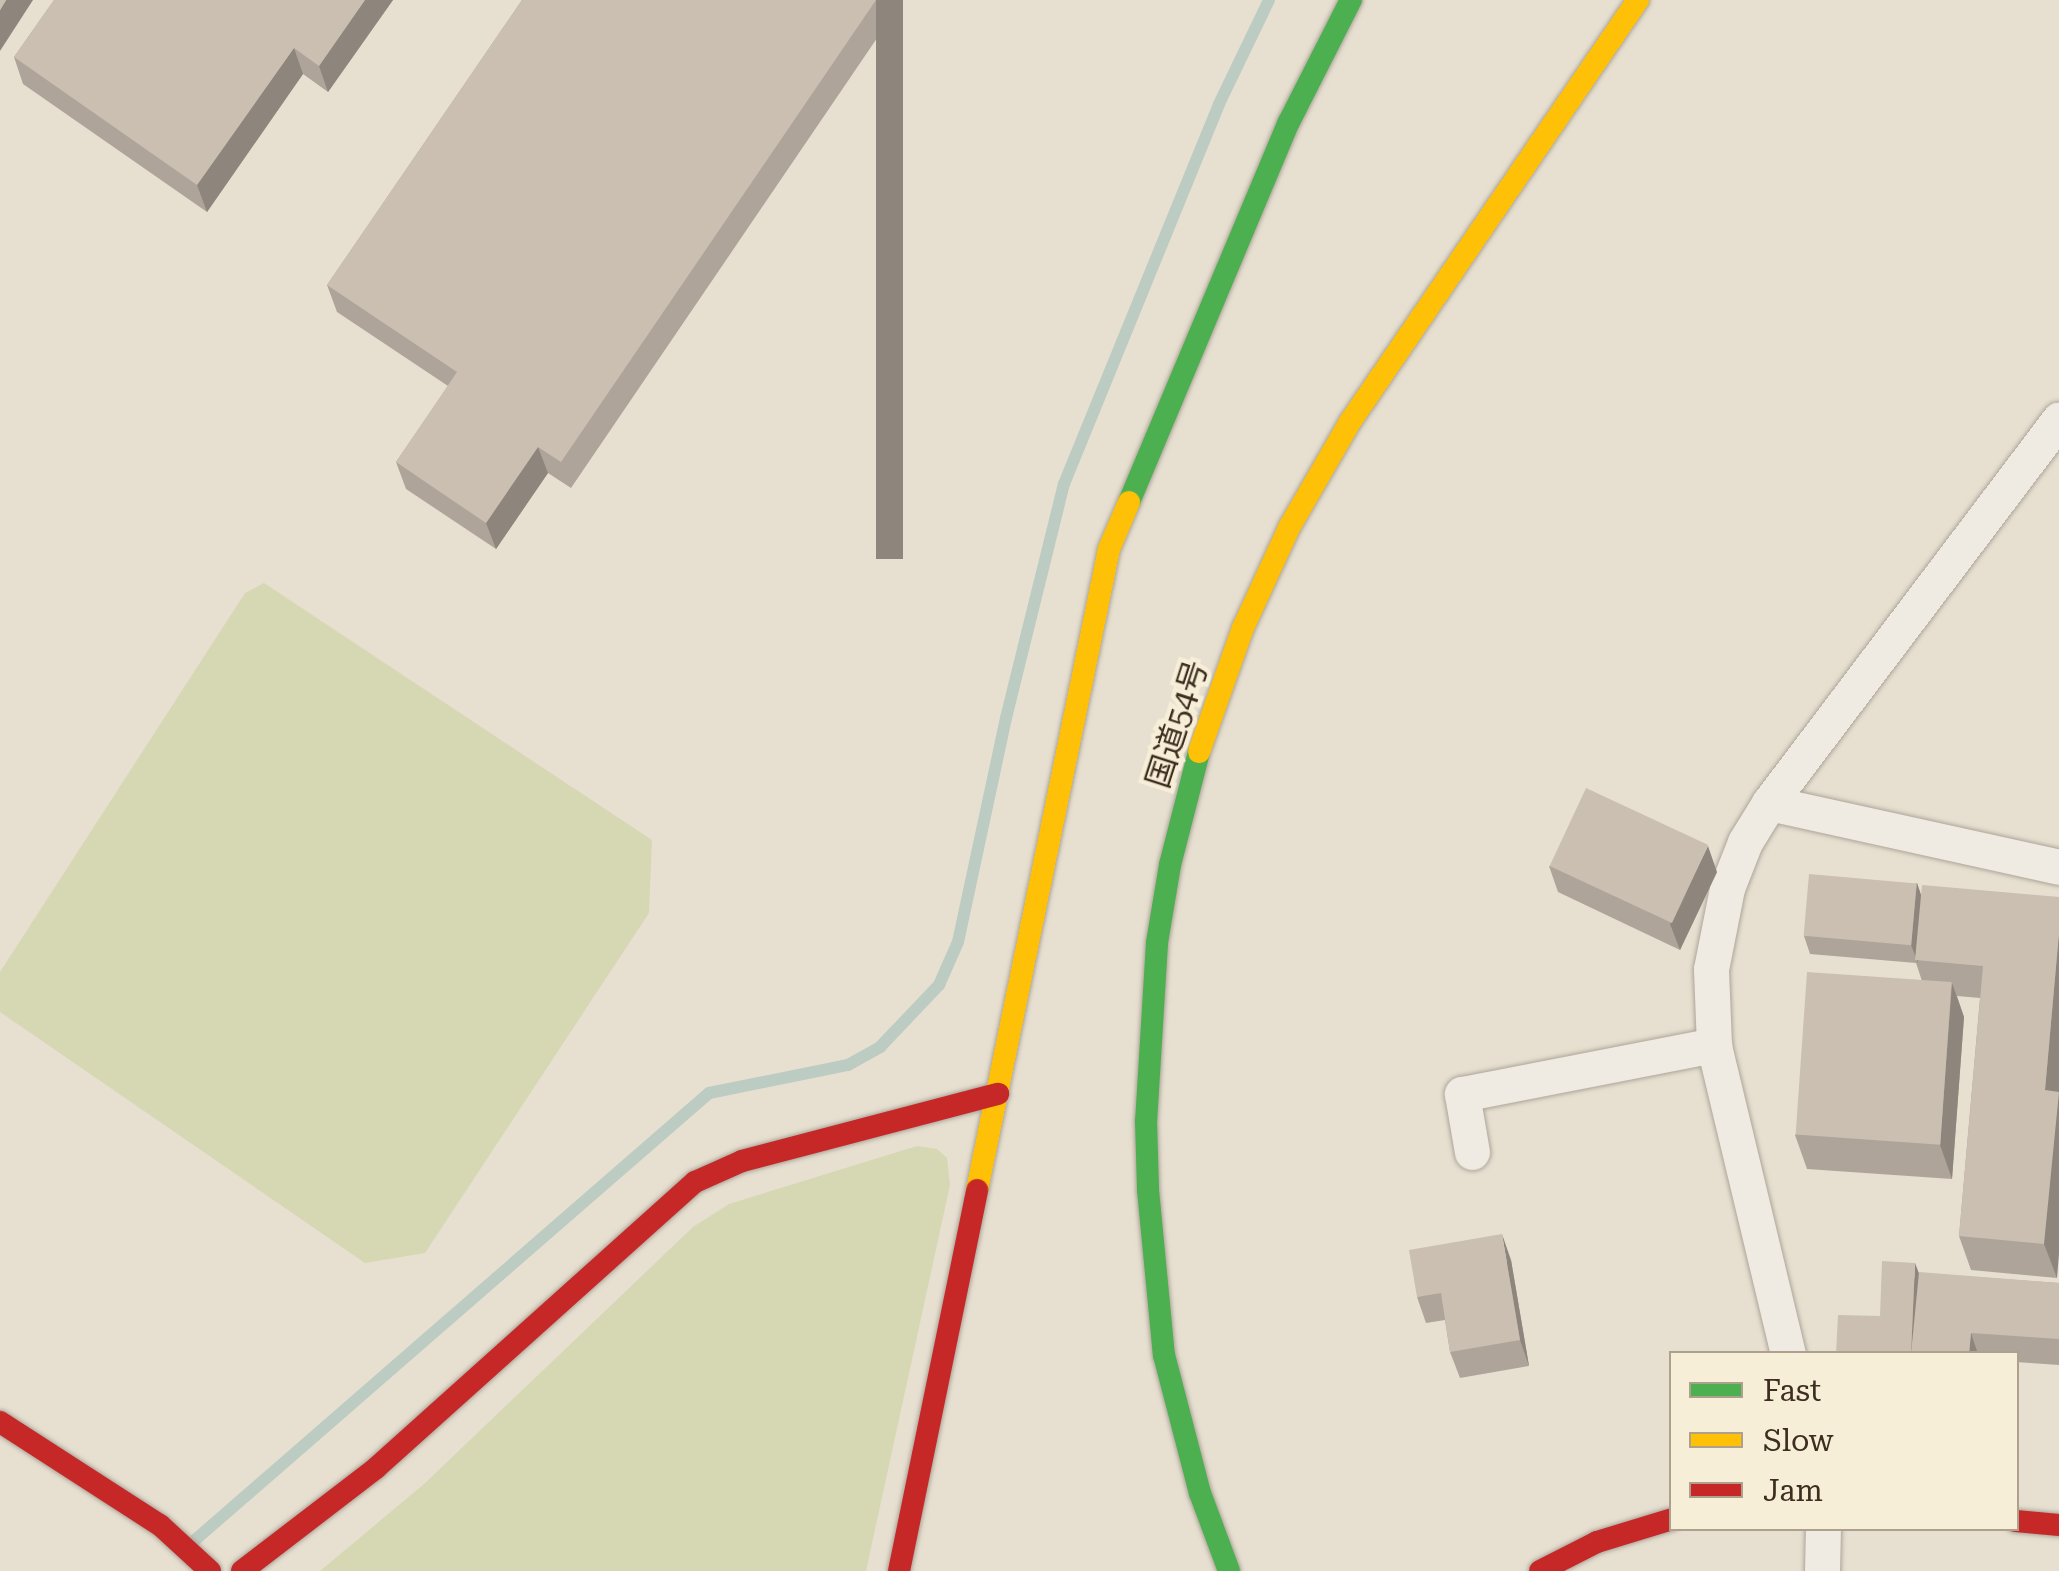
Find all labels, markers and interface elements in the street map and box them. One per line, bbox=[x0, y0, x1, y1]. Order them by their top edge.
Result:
street label: 国道54号 bbox=[1138, 655, 1216, 793]
legend bbox=[1669, 1351, 2019, 1531]
text: Fast bbox=[1763, 1373, 1821, 1408]
text: Slow bbox=[1763, 1423, 1834, 1458]
text: Jam bbox=[1763, 1473, 1823, 1508]

